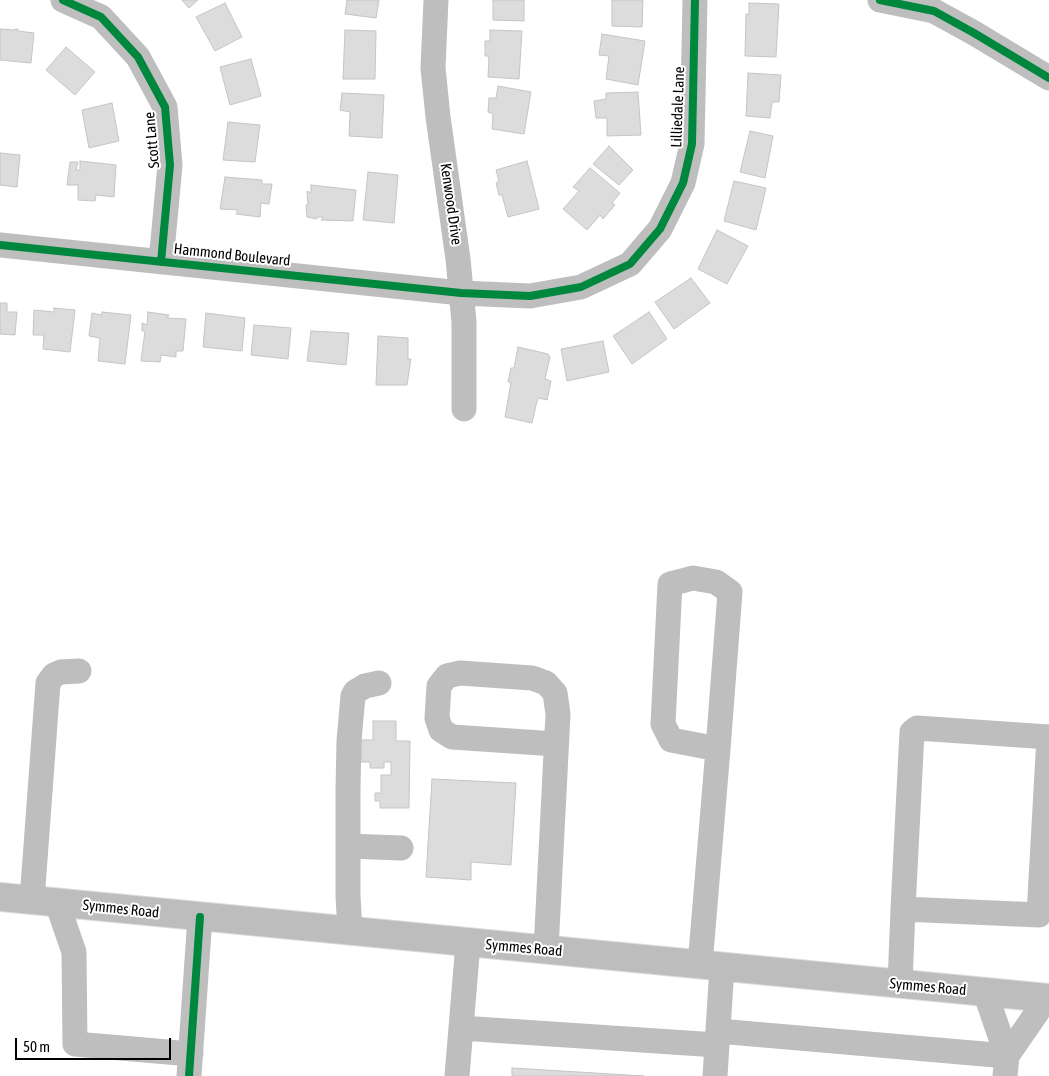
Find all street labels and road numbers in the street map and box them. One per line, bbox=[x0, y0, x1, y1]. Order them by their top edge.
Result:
street label: Lilliedale Lane bbox=[668, 66, 688, 148]
street label: Scott Lane bbox=[141, 111, 163, 169]
street label: Kenwood Drive bbox=[436, 162, 466, 246]
street label: Hammond Boulevard bbox=[173, 240, 291, 270]
street label: Symmes Road bbox=[82, 896, 160, 922]
street label: Symmes Road bbox=[485, 936, 563, 960]
street label: Symmes Road bbox=[889, 975, 967, 999]

